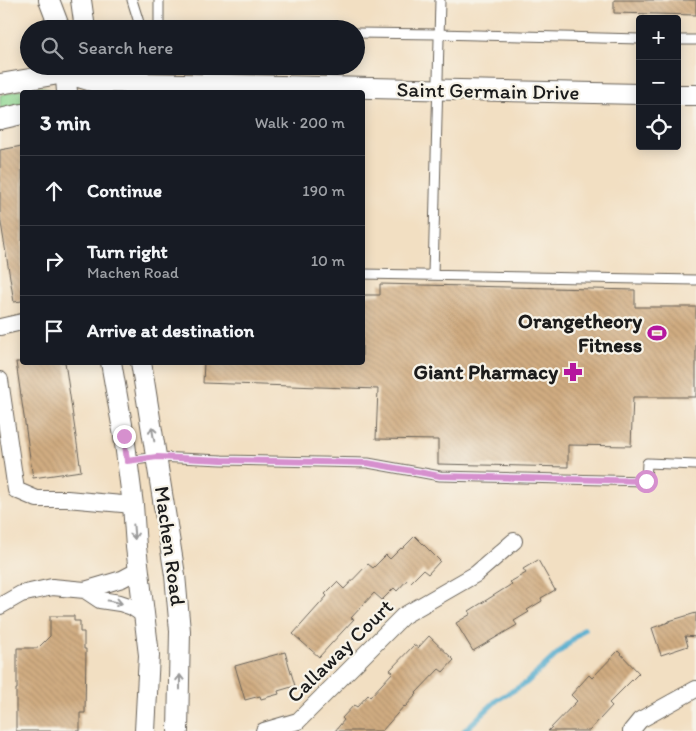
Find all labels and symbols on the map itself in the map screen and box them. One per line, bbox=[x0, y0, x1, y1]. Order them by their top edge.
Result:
street label: Saint Germain Drive bbox=[396, 76, 580, 105]
place label: Orangetheory Fitness bbox=[518, 308, 642, 357]
sports icon: Orangetheory Fitness bbox=[646, 322, 668, 344]
place label: Giant Pharmacy bbox=[413, 359, 558, 385]
pharmacy icon: Giant Pharmacy bbox=[562, 361, 584, 383]
route end bbox=[113, 425, 136, 448]
one-way arrow bbox=[148, 427, 158, 443]
route start bbox=[635, 470, 658, 493]
street label: Machen Road bbox=[150, 485, 191, 608]
one-way arrow bbox=[130, 524, 139, 540]
street label: Callaway Court bbox=[281, 594, 398, 708]
one-way arrow bbox=[106, 598, 122, 608]
one-way arrow bbox=[175, 675, 185, 691]

